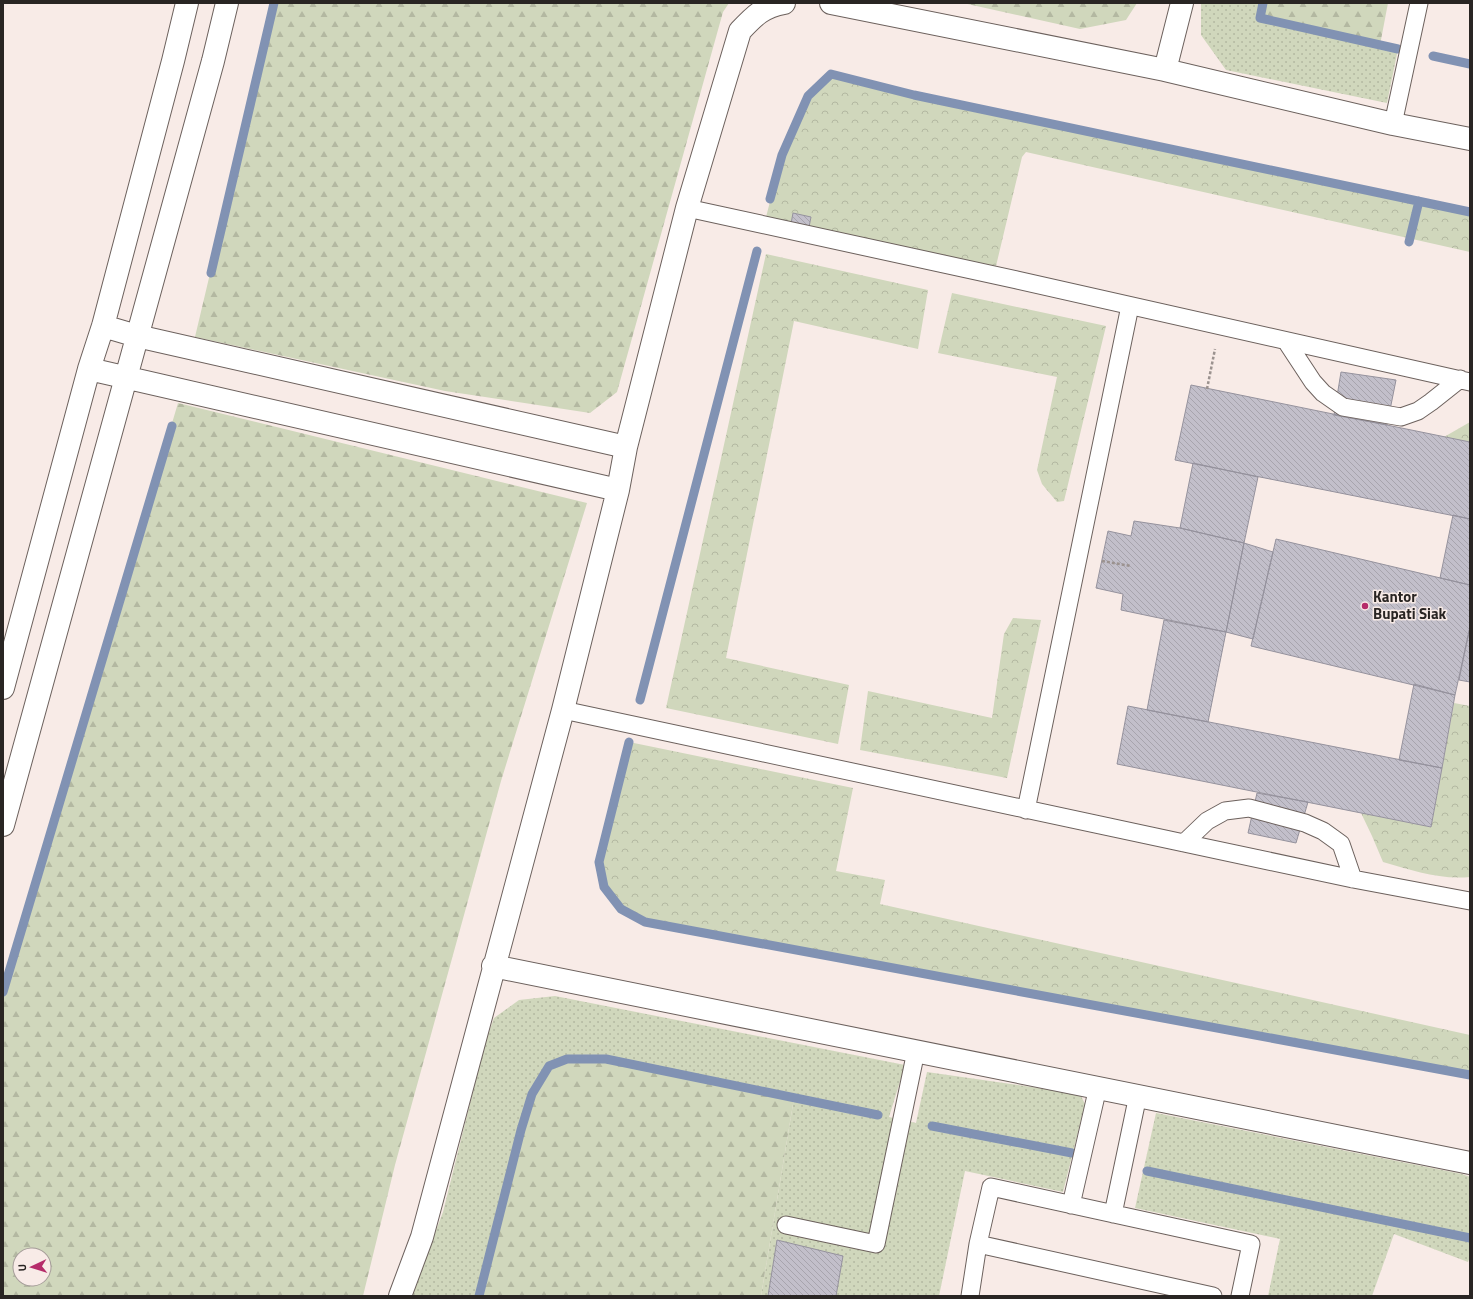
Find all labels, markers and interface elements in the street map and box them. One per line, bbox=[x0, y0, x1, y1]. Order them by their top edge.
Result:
place label: Kantor Bupati Siak bbox=[1373, 585, 1447, 625]
marker: Kantor Bupati Siak bbox=[1360, 601, 1370, 611]
north arrow bbox=[12, 1247, 52, 1287]
text: U bbox=[14, 1264, 30, 1272]

